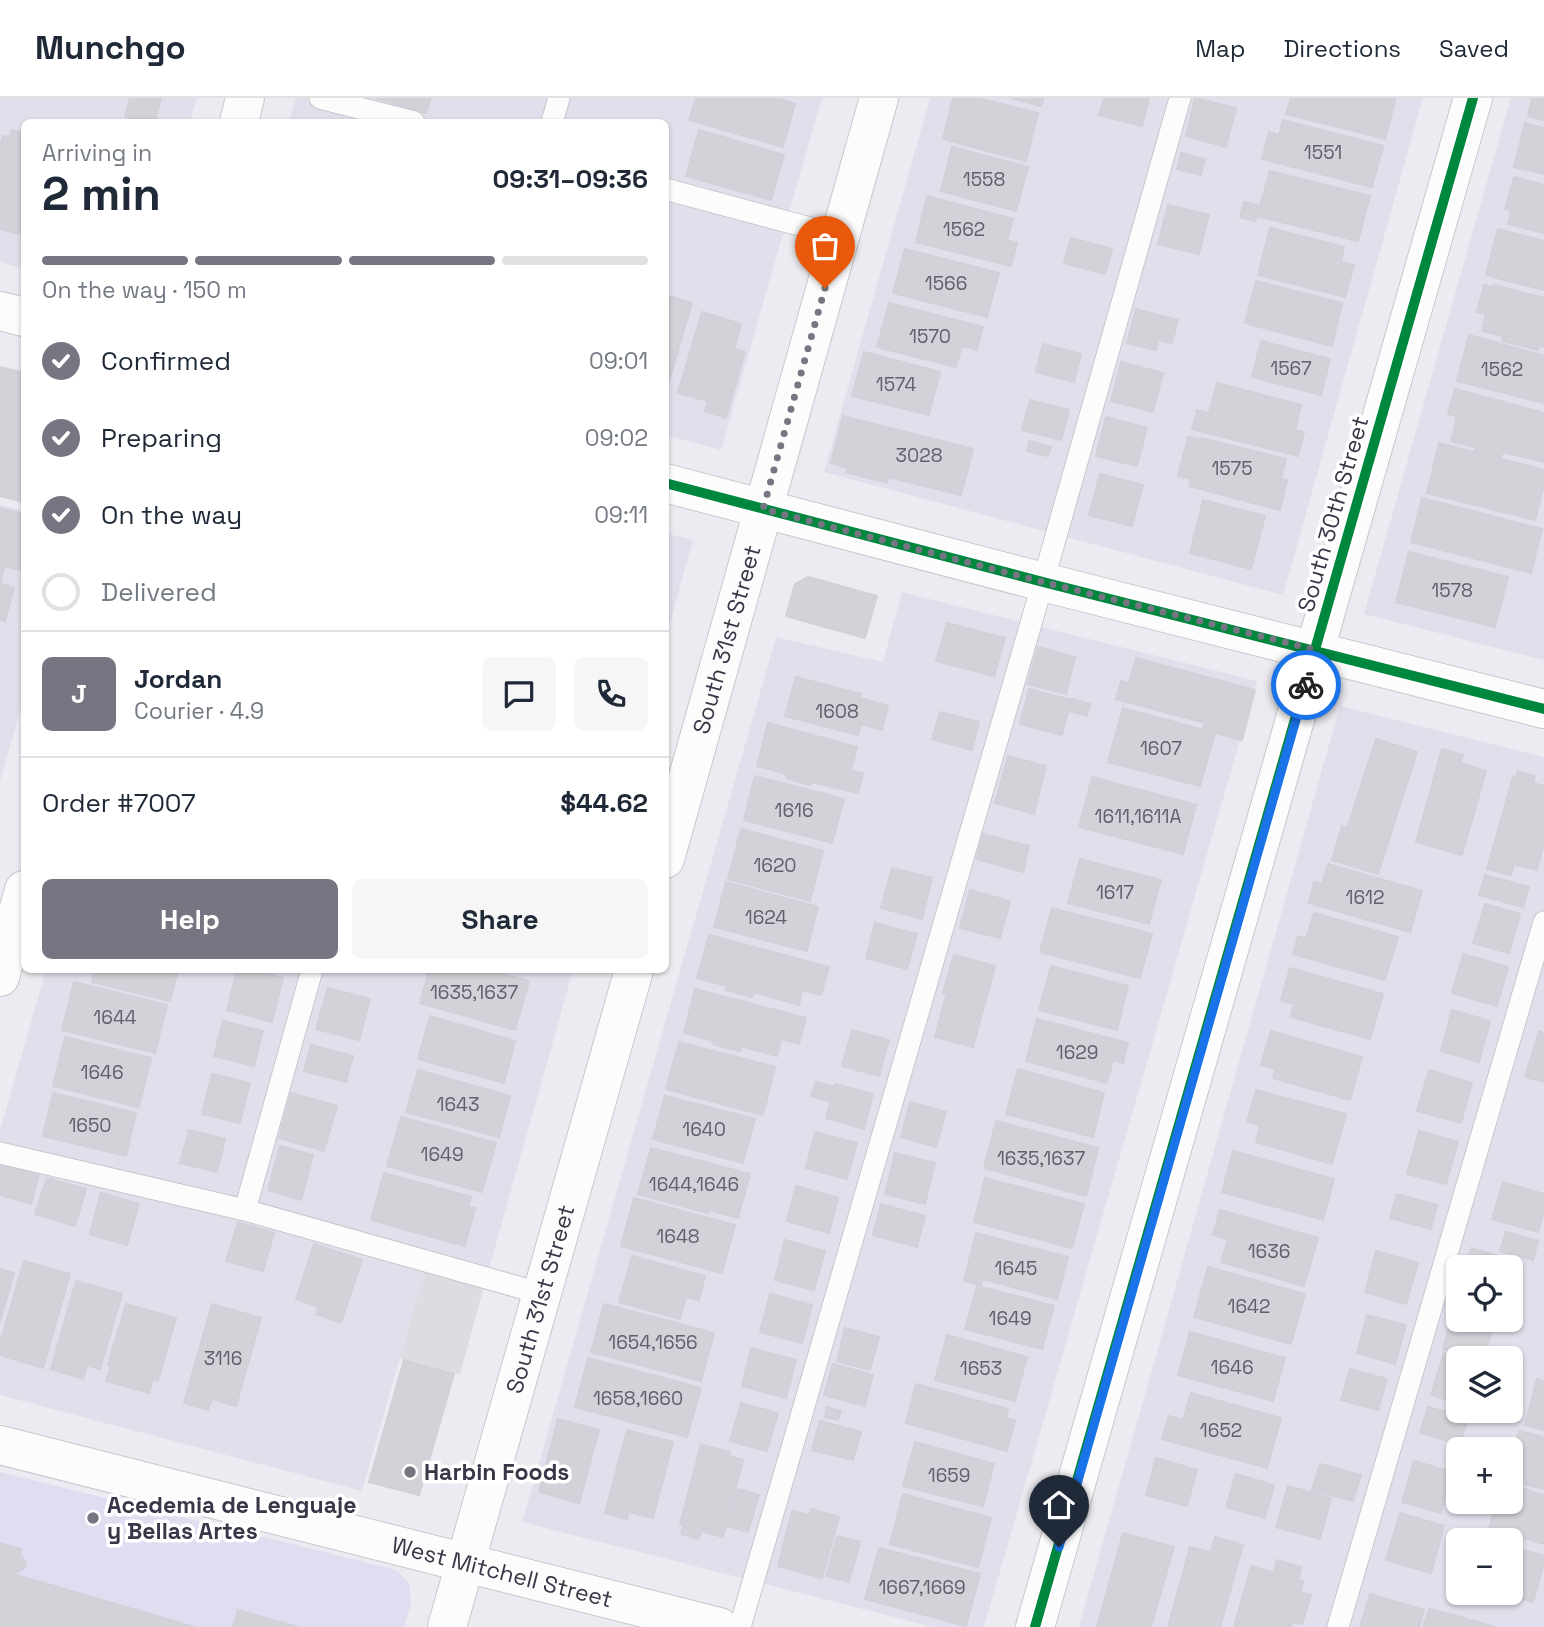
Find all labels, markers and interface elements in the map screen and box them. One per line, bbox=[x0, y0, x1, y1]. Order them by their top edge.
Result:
text: Munchgo bbox=[35, 27, 186, 69]
text: Map bbox=[1195, 33, 1245, 64]
text: Directions bbox=[1283, 33, 1401, 64]
text: Saved bbox=[1439, 33, 1509, 64]
text: Arriving in bbox=[42, 138, 152, 168]
house number: 1551 bbox=[1304, 140, 1342, 165]
text: 09:31–09:36 bbox=[493, 162, 648, 196]
text: 2 min bbox=[42, 165, 161, 223]
house number: 1558 bbox=[963, 167, 1005, 192]
pin bbox=[795, 216, 855, 288]
house number: 1562 bbox=[943, 217, 985, 242]
icon: bag bbox=[806, 227, 844, 265]
house number: 1566 bbox=[925, 271, 967, 296]
text: On the way · 150 m bbox=[42, 275, 247, 305]
house number: 1570 bbox=[909, 324, 951, 349]
icon: check bbox=[42, 342, 80, 380]
text: Confirmed bbox=[101, 344, 231, 378]
text: 09:01 bbox=[589, 346, 648, 376]
house number: 1567 bbox=[1270, 356, 1312, 381]
house number: 1562 bbox=[1481, 357, 1523, 382]
house number: 1574 bbox=[876, 372, 916, 397]
street label: South 30th Street bbox=[1291, 413, 1375, 615]
icon: check bbox=[42, 419, 80, 457]
text: Preparing bbox=[101, 421, 222, 455]
text: 09:02 bbox=[585, 423, 648, 453]
house number: 3028 bbox=[896, 443, 942, 468]
house number: 1575 bbox=[1211, 456, 1253, 481]
icon: check bbox=[42, 496, 80, 534]
text: On the way bbox=[101, 498, 242, 532]
text: 09:11 bbox=[594, 500, 648, 530]
street label: South 31st Street bbox=[686, 542, 768, 737]
text: Delivered bbox=[101, 575, 217, 609]
house number: 1578 bbox=[1431, 578, 1473, 603]
courier bbox=[1271, 650, 1341, 720]
button: chat bbox=[482, 657, 556, 731]
button: phone bbox=[574, 657, 648, 731]
text: Jordan bbox=[134, 662, 222, 696]
icon: bike bbox=[1287, 666, 1325, 704]
text: J bbox=[71, 677, 87, 711]
text: Courier · 4.9 bbox=[134, 696, 264, 726]
house number: 1608 bbox=[815, 699, 859, 724]
house number: 1607 bbox=[1140, 736, 1182, 761]
text: Order #7007 bbox=[42, 786, 196, 820]
text: $44.62 bbox=[560, 786, 648, 820]
house number: 1616 bbox=[774, 798, 814, 823]
house number: 1611,1611A bbox=[1095, 804, 1181, 829]
house number: 1620 bbox=[753, 853, 797, 878]
button: Help bbox=[42, 879, 338, 959]
button: Share bbox=[352, 879, 648, 959]
house number: 1617 bbox=[1096, 880, 1134, 905]
house number: 1612 bbox=[1346, 885, 1384, 910]
house number: 1624 bbox=[745, 905, 787, 930]
house number: 1635,1637 bbox=[430, 980, 518, 1005]
house number: 1644 bbox=[93, 1005, 137, 1030]
house number: 1629 bbox=[1056, 1040, 1098, 1065]
house number: 1646 bbox=[80, 1060, 124, 1085]
house number: 1643 bbox=[437, 1092, 479, 1117]
house number: 1650 bbox=[68, 1113, 112, 1138]
house number: 1640 bbox=[682, 1117, 726, 1142]
house number: 1649 bbox=[420, 1142, 464, 1167]
house number: 1635,1637 bbox=[997, 1146, 1085, 1171]
house number: 1644,1646 bbox=[649, 1172, 739, 1197]
street label: South 31st Street bbox=[499, 1201, 581, 1397]
house number: 1648 bbox=[656, 1224, 700, 1249]
house number: 1636 bbox=[1248, 1239, 1290, 1264]
map controls bbox=[1446, 1255, 1523, 1605]
button: locate bbox=[1446, 1255, 1523, 1332]
house number: 1645 bbox=[995, 1256, 1037, 1281]
house number: 1642 bbox=[1228, 1294, 1270, 1319]
house number: 1649 bbox=[988, 1306, 1032, 1331]
house number: 1654,1656 bbox=[608, 1330, 698, 1355]
house number: 3116 bbox=[204, 1346, 242, 1371]
button: layers bbox=[1446, 1346, 1523, 1423]
house number: 1646 bbox=[1210, 1355, 1254, 1380]
house number: 1653 bbox=[960, 1356, 1002, 1381]
house number: 1658,1660 bbox=[593, 1386, 683, 1411]
house number: 1652 bbox=[1200, 1418, 1242, 1443]
button: + bbox=[1446, 1437, 1523, 1514]
place label: Harbin Foods bbox=[424, 1457, 569, 1487]
house number: 1659 bbox=[928, 1463, 970, 1488]
marker: Harbin Foods bbox=[402, 1464, 418, 1480]
pin bbox=[1029, 1475, 1089, 1547]
icon: home bbox=[1040, 1486, 1078, 1524]
place label: Acedemia de Lenguaje y Bellas Artes bbox=[107, 1490, 356, 1546]
marker: Acedemia de Lenguaje y Bellas Artes bbox=[85, 1510, 101, 1526]
button: − bbox=[1446, 1528, 1523, 1605]
street label: West Mitchell Street bbox=[389, 1530, 616, 1614]
house number: 1667,1669 bbox=[878, 1575, 966, 1600]

